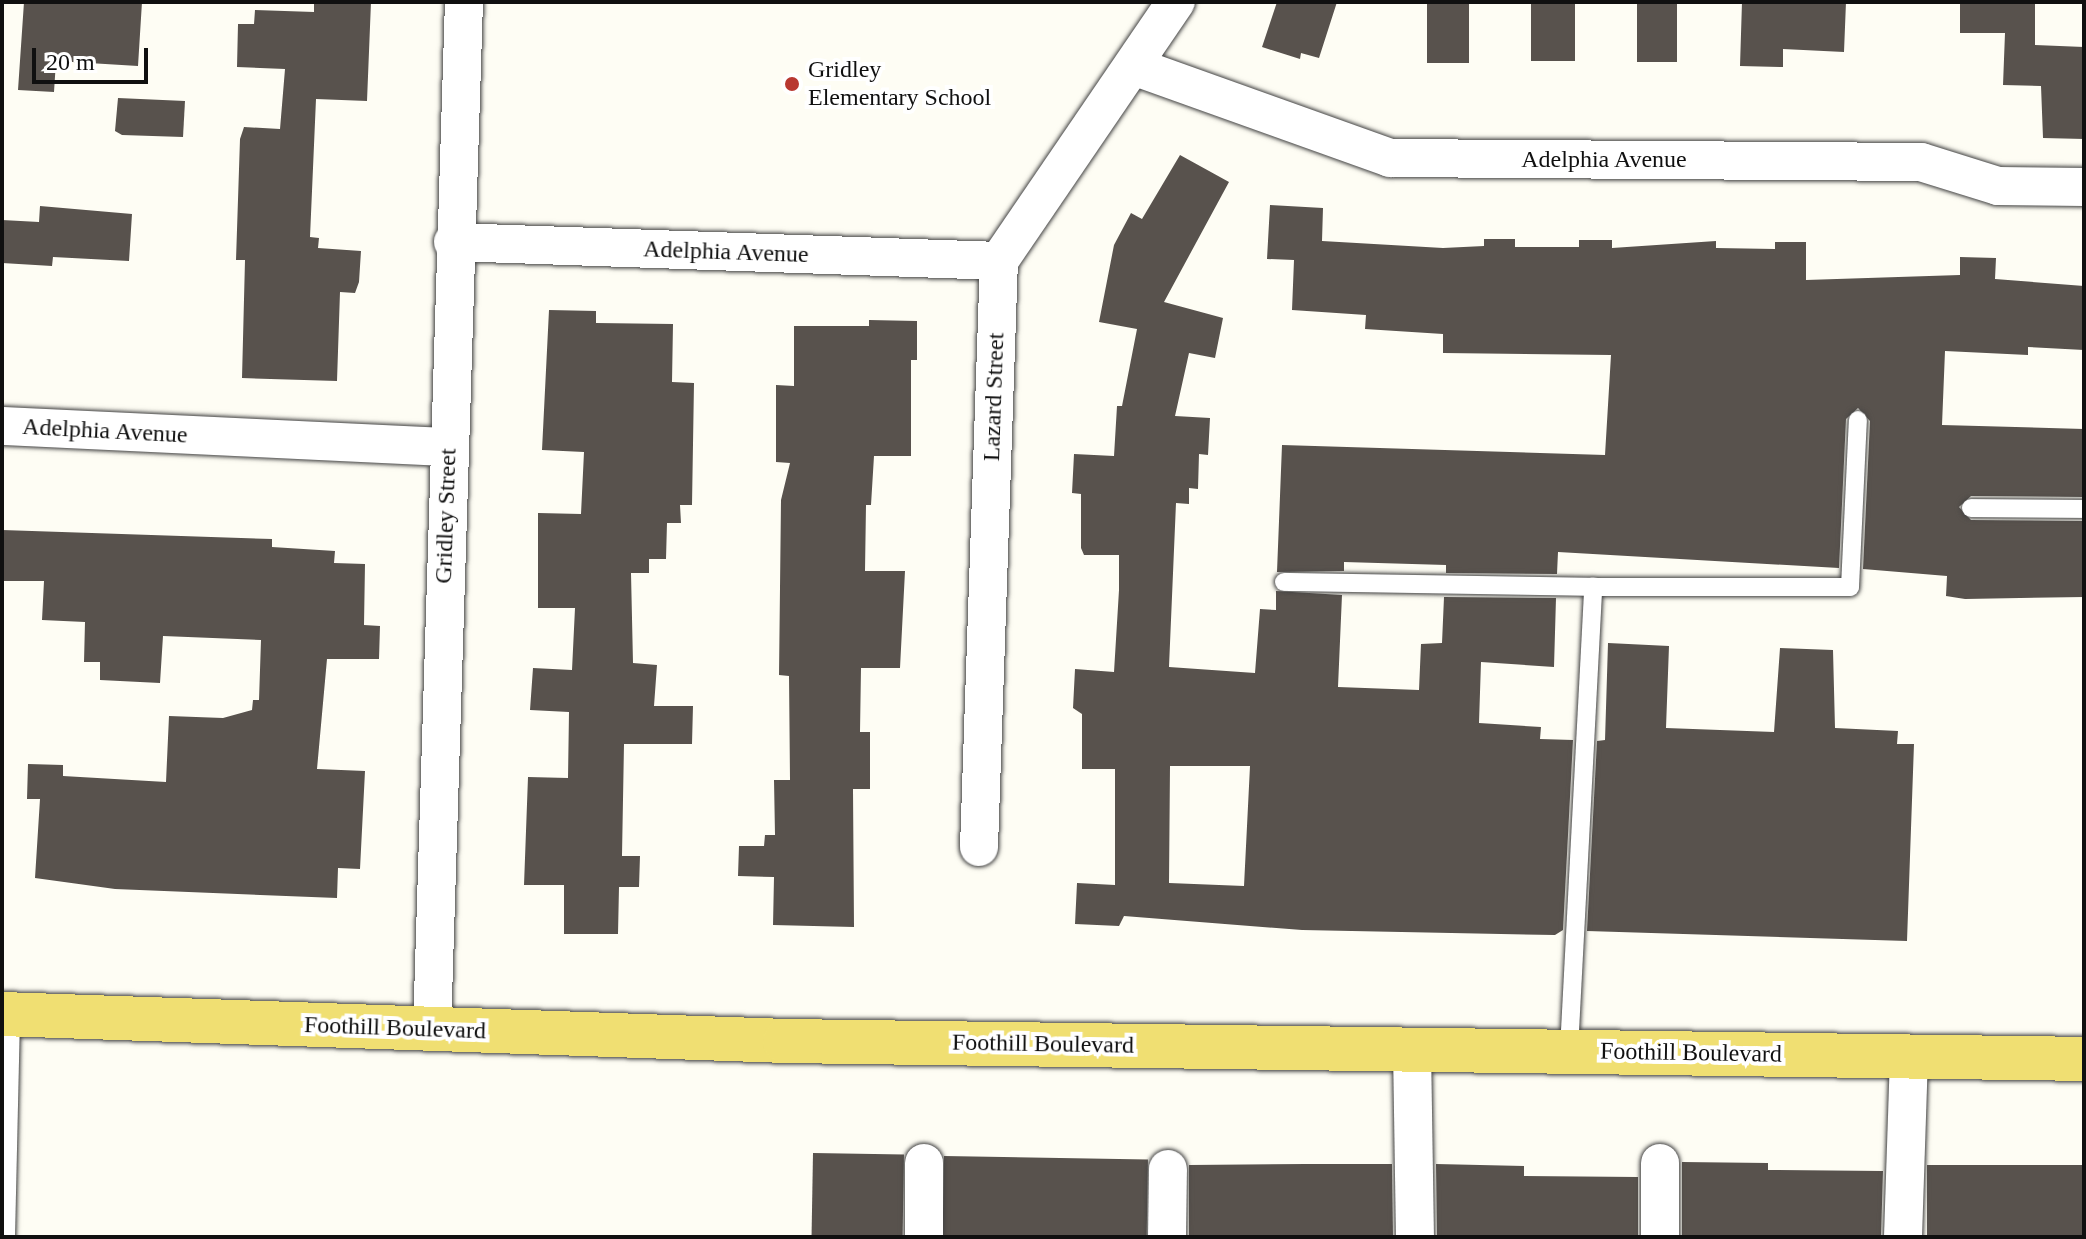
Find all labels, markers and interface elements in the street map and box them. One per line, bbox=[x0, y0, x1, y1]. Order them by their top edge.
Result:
scale bar bbox=[36, 32, 152, 82]
text: 20 m bbox=[46, 49, 95, 75]
place label: Gridley Elementary School bbox=[808, 56, 991, 112]
marker: Gridley Elementary School bbox=[783, 75, 801, 93]
street label: Adelphia Avenue bbox=[1521, 146, 1687, 174]
street label: Adelphia Avenue bbox=[642, 235, 810, 269]
street label: Lazard Street bbox=[977, 332, 1011, 462]
street label: Adelphia Avenue bbox=[21, 412, 189, 450]
street label: Gridley Street bbox=[429, 448, 463, 584]
street label: Foothill Boulevard bbox=[304, 1010, 486, 1046]
street label: Foothill Boulevard bbox=[952, 1028, 1134, 1060]
street label: Foothill Boulevard bbox=[1600, 1037, 1782, 1069]

